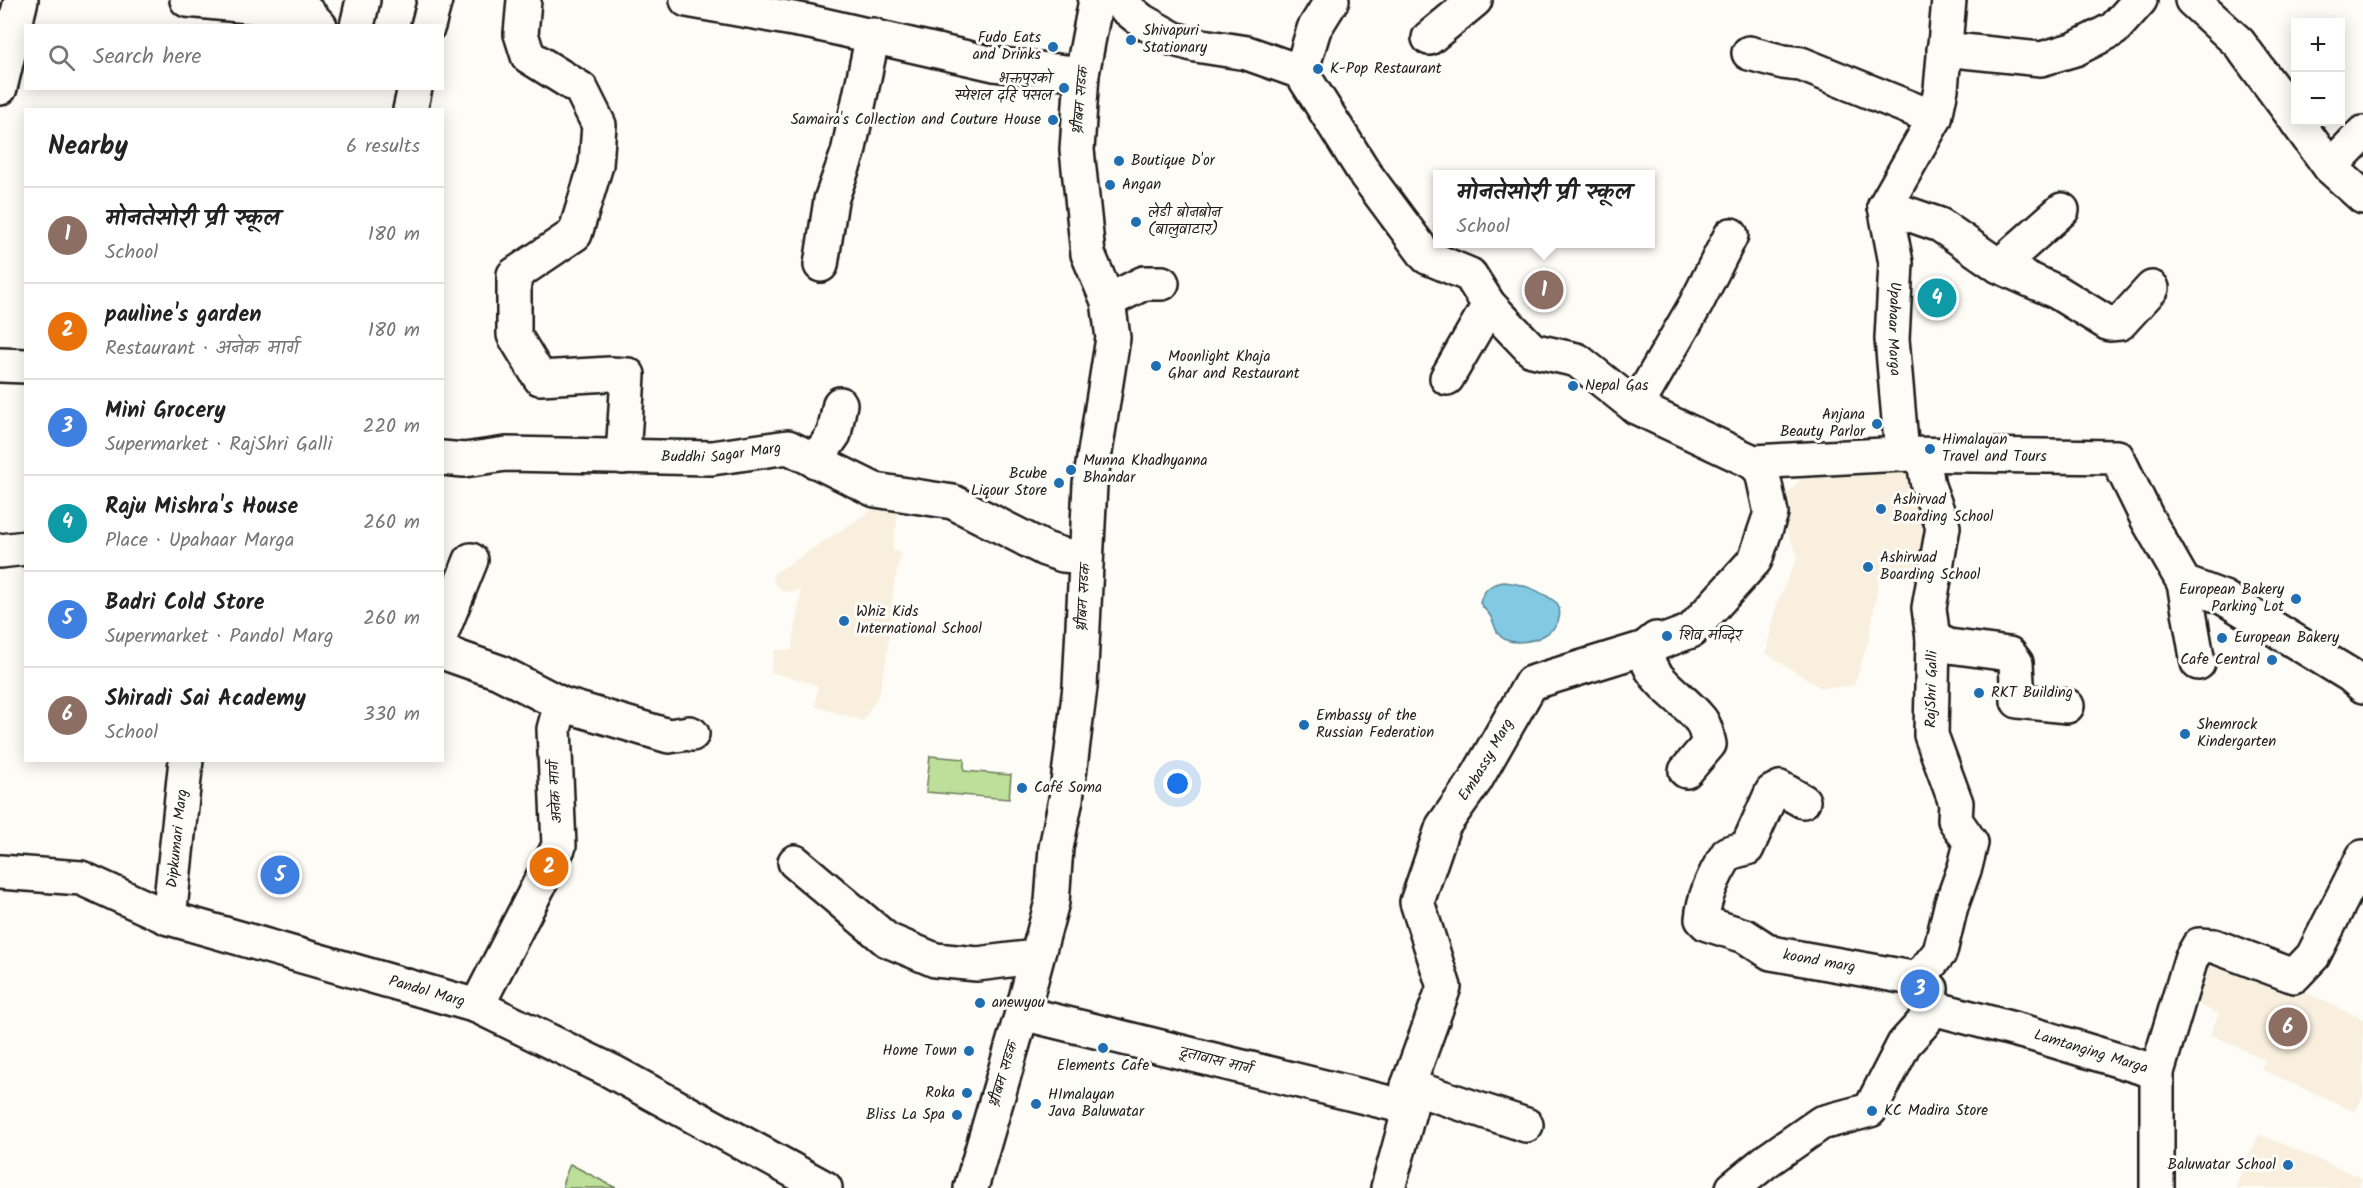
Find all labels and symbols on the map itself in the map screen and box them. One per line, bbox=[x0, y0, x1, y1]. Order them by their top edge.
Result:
place label: Shivapuri Stationary bbox=[1143, 19, 1208, 60]
place label: Fudo Eats and Drinks bbox=[973, 26, 1042, 67]
marker: Shivapuri Stationary bbox=[1124, 33, 1138, 47]
marker: Fudo Eats and Drinks bbox=[1046, 40, 1060, 54]
place label: K-Pop Restaurant bbox=[1330, 57, 1442, 81]
marker: K-Pop Restaurant bbox=[1311, 62, 1325, 76]
street label: थ्रीबम सडक bbox=[1066, 63, 1096, 135]
place label: भक्तपुरको स्पेशल दहि पसल bbox=[954, 67, 1055, 108]
marker: भक्तपुरको स्पेशल दहि पसल bbox=[1057, 81, 1071, 95]
place label: Samaira's Collection and Couture House bbox=[791, 108, 1041, 132]
marker: Samaira's Collection and Couture House bbox=[1046, 113, 1060, 127]
place label: Boutique D'or bbox=[1131, 149, 1216, 173]
marker: Boutique D'or bbox=[1112, 154, 1126, 168]
place label: Angan bbox=[1122, 173, 1161, 197]
marker: Angan bbox=[1103, 178, 1117, 192]
place label: लेडी बोनबोन (बालुवाटार) bbox=[1148, 201, 1223, 242]
marker: लेडी बोनबोन (बालुवाटार) bbox=[1129, 215, 1143, 229]
pin: 1 bbox=[1524, 268, 1564, 312]
pin: 4 bbox=[1918, 276, 1956, 320]
street label: Upahaar Marga bbox=[1880, 281, 1907, 377]
place label: Moonlight Khaja Ghar and Restaurant bbox=[1168, 345, 1300, 386]
marker: Moonlight Khaja Ghar and Restaurant bbox=[1149, 359, 1163, 373]
place label: Nepal Gas bbox=[1585, 374, 1649, 398]
marker: Nepal Gas bbox=[1566, 379, 1580, 393]
place label: Anjana Beauty Parlor bbox=[1780, 403, 1866, 444]
marker: Anjana Beauty Parlor bbox=[1870, 417, 1884, 431]
place label: Himalayan Travel and Tours bbox=[1942, 428, 2047, 469]
street label: Buddhi Sagar Marg bbox=[661, 436, 783, 470]
marker: Himalayan Travel and Tours bbox=[1923, 442, 1937, 456]
place label: Munna Khadhyanna Bhandar bbox=[1083, 449, 1208, 490]
place label: Bcube Liqour Store bbox=[971, 462, 1047, 503]
marker: Munna Khadhyanna Bhandar bbox=[1064, 463, 1078, 477]
marker: Bcube Liqour Store bbox=[1052, 476, 1066, 490]
place label: Ashirvad Boarding School bbox=[1893, 488, 1994, 529]
marker: Ashirvad Boarding School bbox=[1874, 502, 1888, 516]
place label: Ashirwad Boarding School bbox=[1880, 546, 1981, 587]
street label: थ्रीबम सडक bbox=[1070, 560, 1098, 631]
marker: Ashirwad Boarding School bbox=[1861, 560, 1875, 574]
place label: European Bakery Parking Lot bbox=[2179, 578, 2285, 619]
marker: European Bakery Parking Lot bbox=[2289, 592, 2303, 606]
place label: Whiz Kids International School bbox=[856, 600, 982, 641]
marker: Whiz Kids International School bbox=[837, 614, 851, 628]
place label: शिव मन्दिर bbox=[1679, 624, 1744, 648]
place label: European Bakery bbox=[2234, 626, 2340, 650]
marker: शिव मन्दिर bbox=[1660, 629, 1674, 643]
marker: European Bakery bbox=[2215, 631, 2229, 645]
place label: Cafe Central bbox=[2180, 648, 2260, 672]
street label: RajShri Galli bbox=[1919, 649, 1945, 728]
marker: Cafe Central bbox=[2265, 653, 2279, 667]
place label: RKT Building bbox=[1991, 681, 2073, 705]
marker: RKT Building bbox=[1972, 686, 1986, 700]
place label: Embassy of the Russian Federation bbox=[1316, 704, 1434, 745]
place label: Shemrock Kindergarten bbox=[2197, 713, 2276, 754]
street label: Embassy Marg bbox=[1452, 714, 1520, 806]
marker: Embassy of the Russian Federation bbox=[1297, 718, 1311, 732]
marker: Shemrock Kindergarten bbox=[2178, 727, 2192, 741]
street label: अनेक मार्ग bbox=[542, 757, 570, 824]
your location bbox=[1163, 769, 1192, 798]
place label: Café Soma bbox=[1034, 776, 1102, 800]
marker: Café Soma bbox=[1015, 781, 1029, 795]
street label: Dipkumari Marg bbox=[160, 788, 195, 889]
pin: 2 bbox=[530, 844, 568, 890]
pin: 5 bbox=[260, 852, 300, 898]
street label: koond marg bbox=[1781, 943, 1857, 980]
pin: 3 bbox=[1900, 966, 1940, 1012]
street label: Pandol Marg bbox=[386, 969, 468, 1014]
place label: anewyou bbox=[992, 991, 1045, 1015]
marker: anewyou bbox=[973, 996, 987, 1010]
pin: 6 bbox=[2268, 1004, 2308, 1050]
street label: Lamtanging Marga bbox=[2031, 1023, 2151, 1081]
street label: थ्रीबम सडक bbox=[983, 1036, 1026, 1110]
place label: Home Town bbox=[883, 1039, 957, 1063]
street label: दूतावास मार्ग bbox=[1177, 1040, 1258, 1082]
marker: Elements Cafe bbox=[1096, 1041, 1110, 1055]
marker: Home Town bbox=[962, 1044, 976, 1058]
place label: Elements Cafe bbox=[1057, 1054, 1149, 1078]
place label: Roka bbox=[925, 1081, 955, 1105]
place label: HImalayan Java Baluwatar bbox=[1048, 1083, 1145, 1124]
marker: Roka bbox=[960, 1086, 974, 1100]
marker: HImalayan Java Baluwatar bbox=[1029, 1097, 1043, 1111]
place label: KC Madira Store bbox=[1884, 1099, 1988, 1123]
place label: Bliss La Spa bbox=[866, 1103, 945, 1127]
marker: KC Madira Store bbox=[1865, 1104, 1879, 1118]
marker: Bliss La Spa bbox=[950, 1108, 964, 1122]
place label: Baluwatar School bbox=[2168, 1153, 2276, 1177]
marker: Baluwatar School bbox=[2281, 1158, 2295, 1172]

